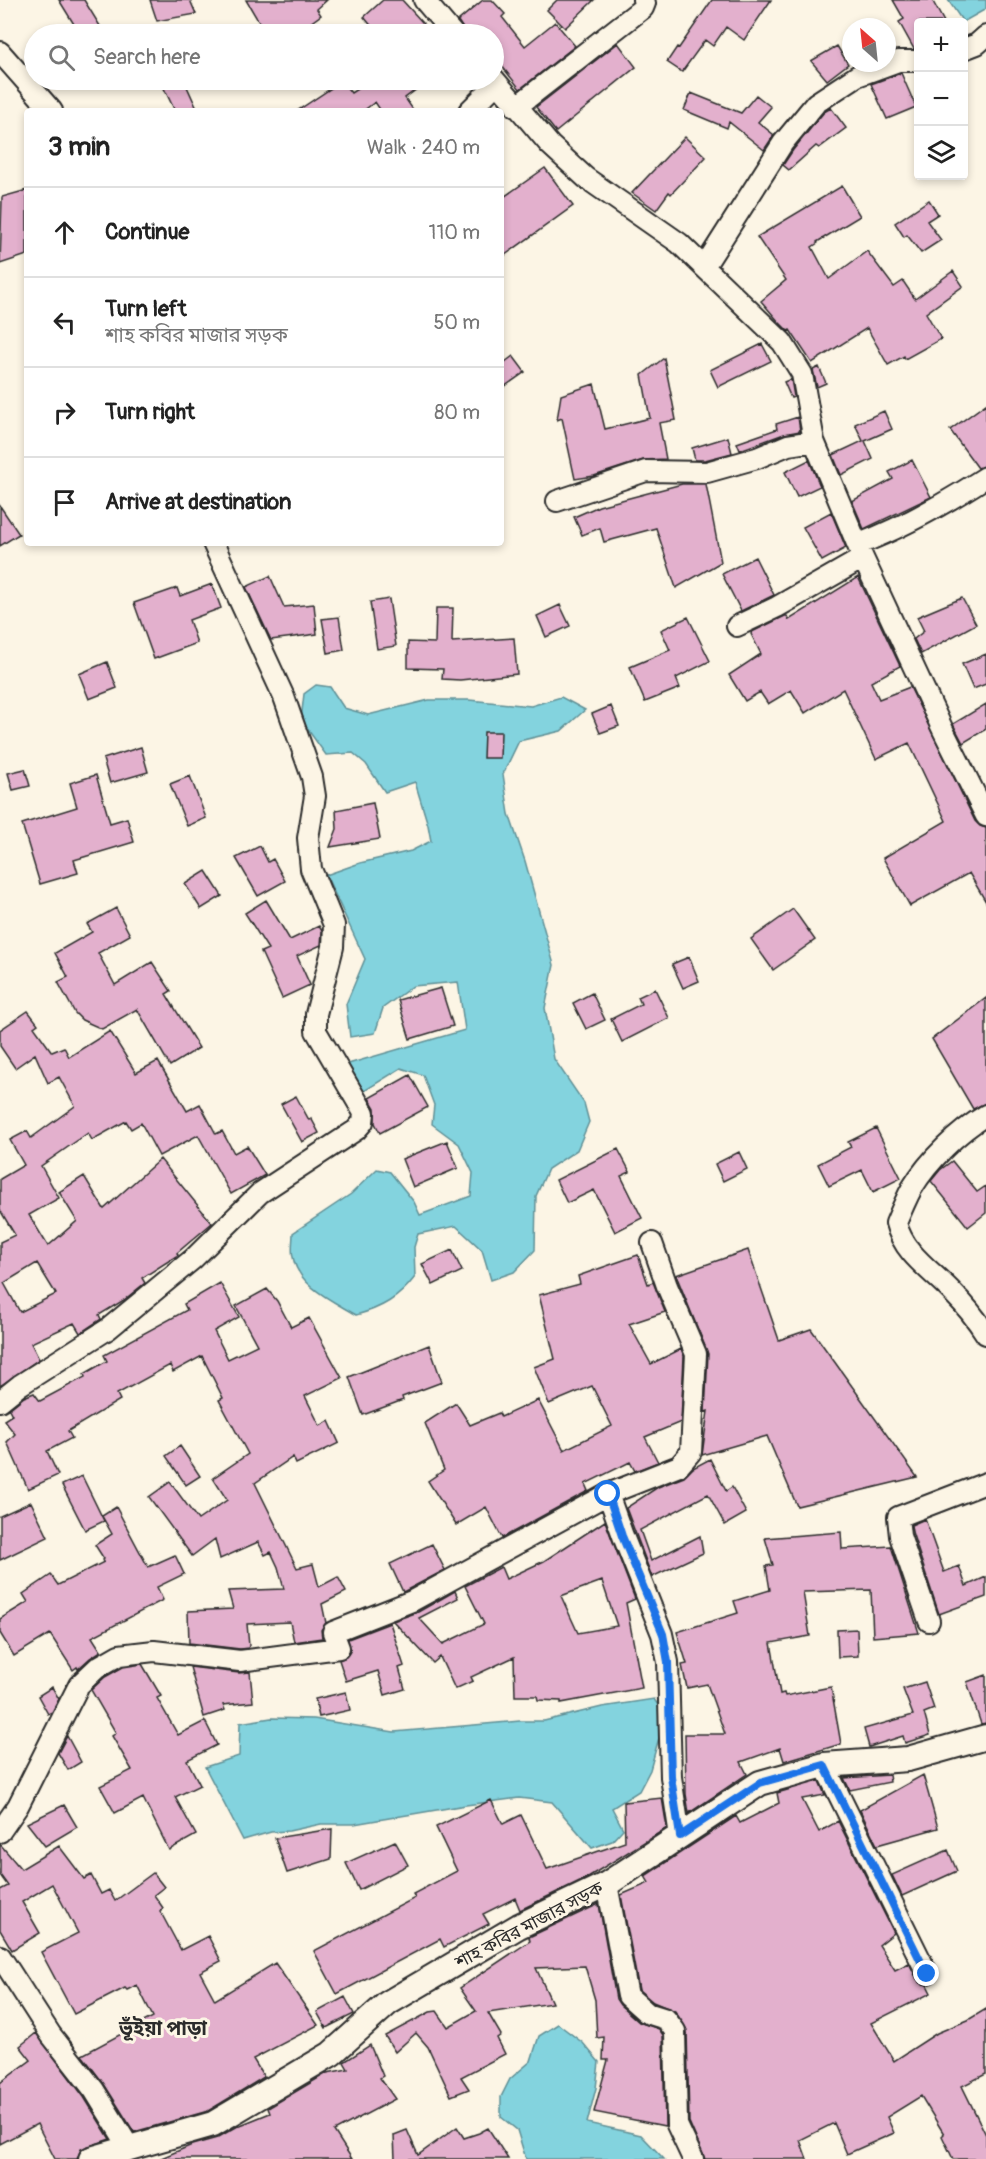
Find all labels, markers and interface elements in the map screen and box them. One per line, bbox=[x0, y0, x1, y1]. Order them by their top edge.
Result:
north arrow bbox=[842, 18, 896, 72]
map controls bbox=[914, 18, 968, 180]
button: + bbox=[914, 18, 968, 72]
search box bbox=[24, 24, 504, 90]
icon: search bbox=[45, 41, 78, 74]
text: Search here bbox=[93, 43, 200, 71]
button: − bbox=[914, 72, 968, 126]
button: layers bbox=[914, 126, 968, 180]
text: 3 min bbox=[48, 131, 110, 163]
text: Walk · 240 m bbox=[367, 135, 480, 160]
icon: ahead bbox=[48, 216, 81, 249]
text: Continue bbox=[105, 218, 189, 246]
text: 110 m bbox=[429, 220, 480, 245]
text: Turn left bbox=[105, 295, 187, 323]
icon: left bbox=[48, 306, 81, 339]
text: 50 m bbox=[433, 310, 480, 335]
text: শাহ কবির মাজার সড়ক bbox=[105, 323, 288, 348]
icon: right bbox=[48, 396, 81, 429]
text: Turn right bbox=[105, 398, 195, 426]
text: 80 m bbox=[434, 400, 480, 425]
icon: arrive bbox=[48, 486, 81, 519]
text: Arrive at destination bbox=[105, 488, 291, 516]
route start bbox=[594, 1480, 620, 1506]
street label: শাহ কবির মাজার সড়ক bbox=[450, 1876, 608, 1975]
route end bbox=[913, 1960, 939, 1986]
district label: ভূঁইয়া পাড়া bbox=[118, 2016, 207, 2041]

